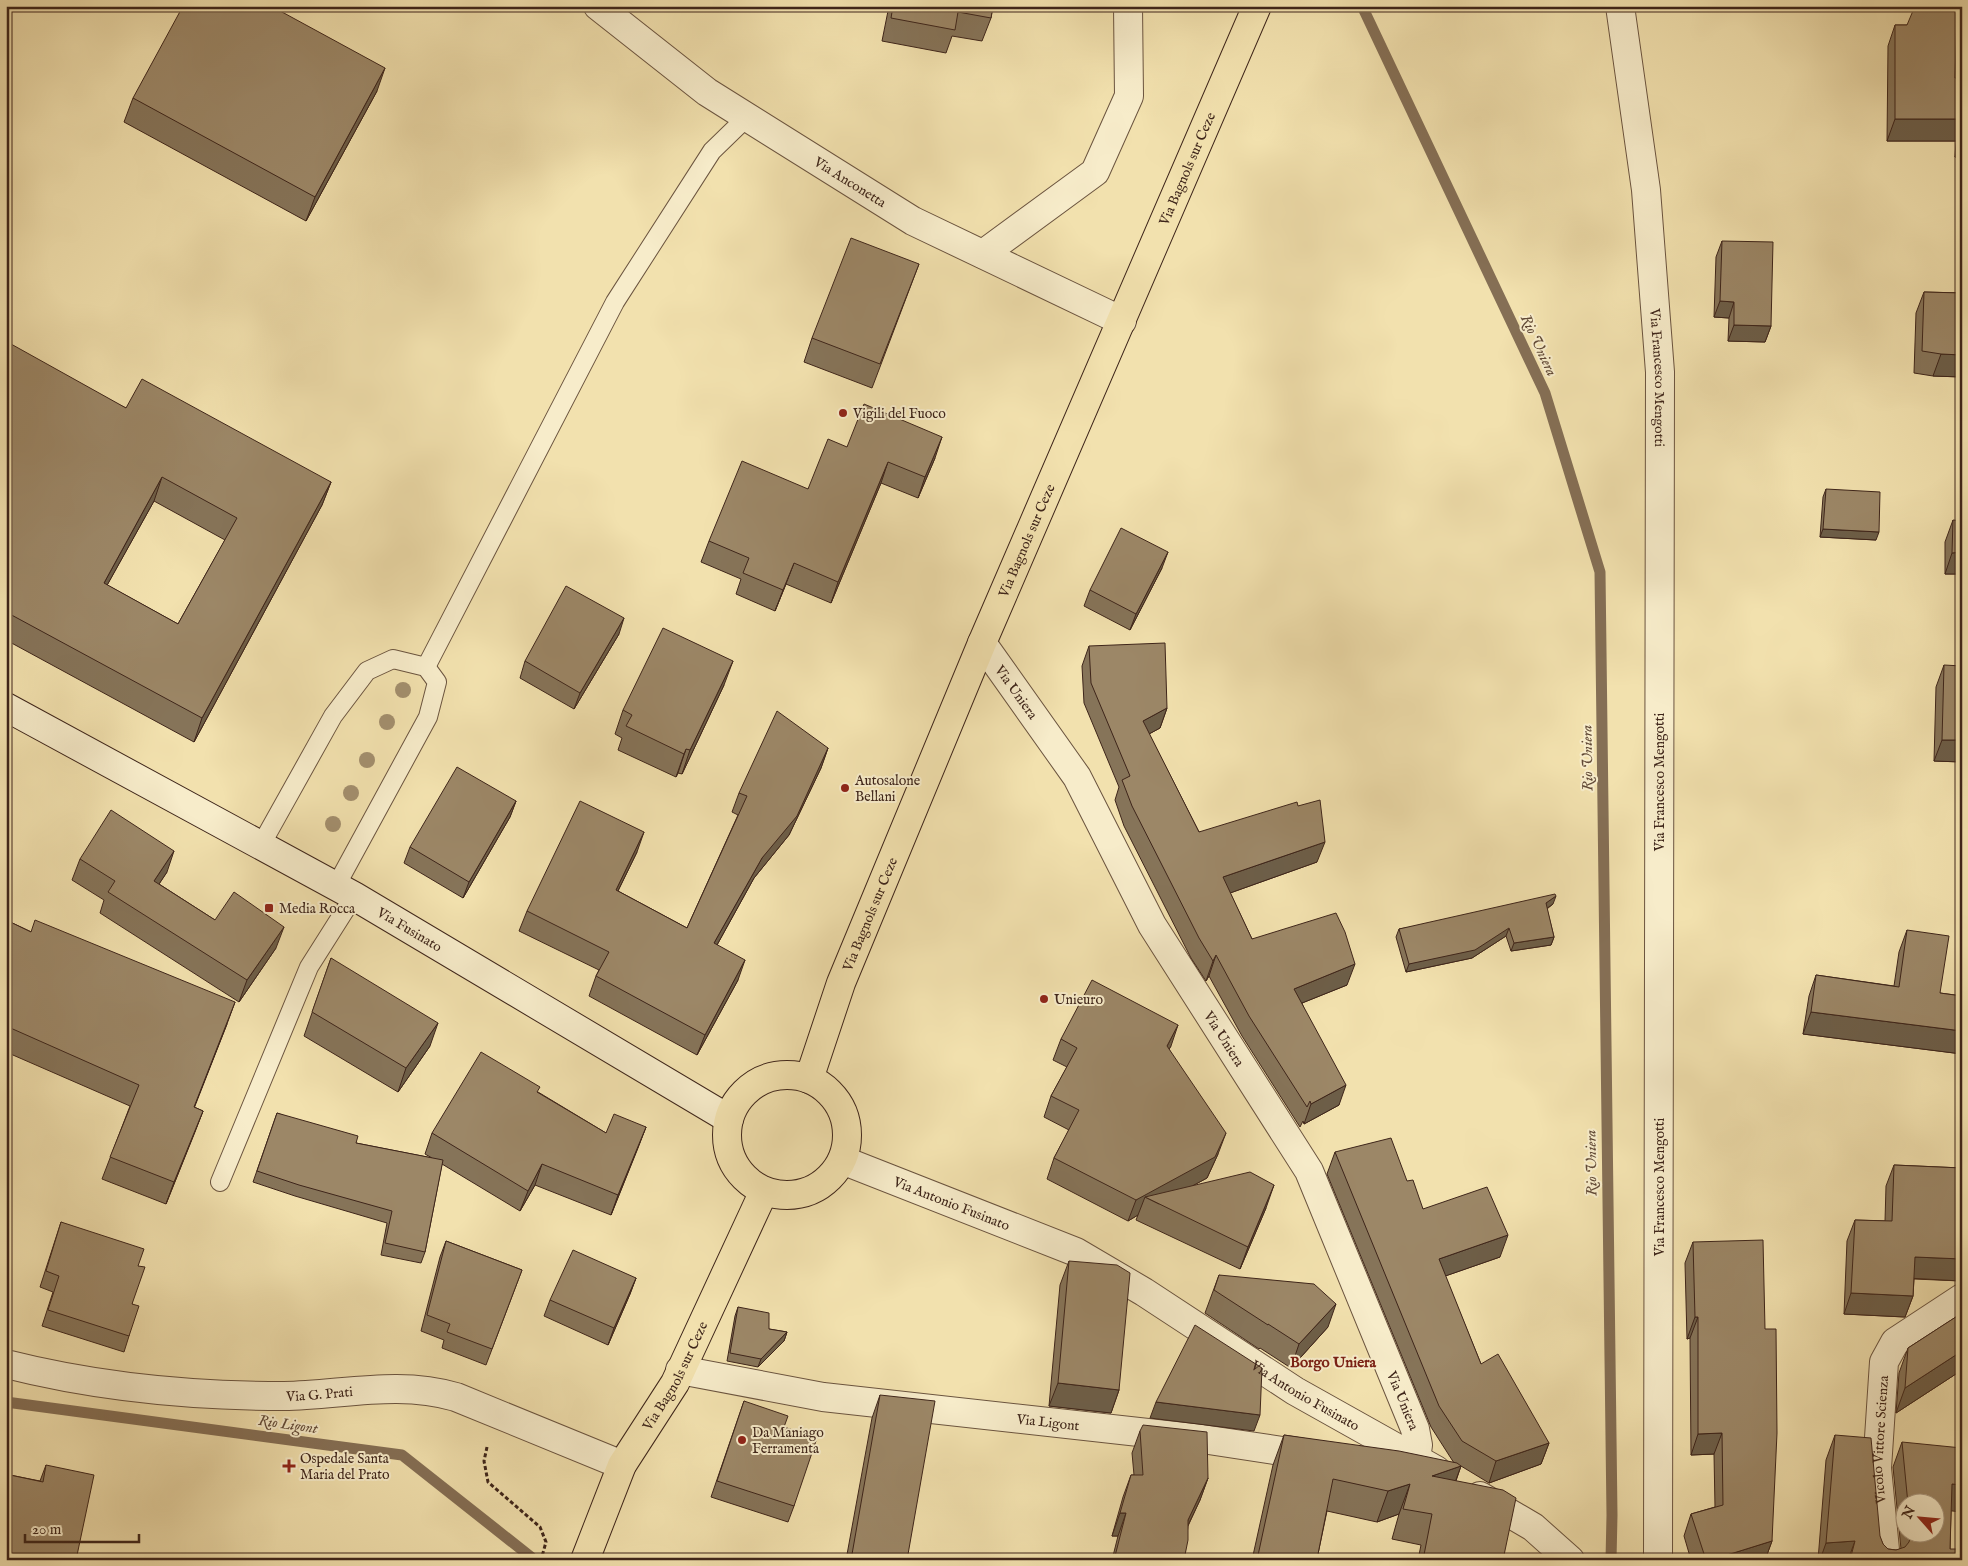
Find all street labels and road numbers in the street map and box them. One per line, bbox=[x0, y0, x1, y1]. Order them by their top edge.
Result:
street label: Via Bagnols sur Ceze bbox=[1155, 109, 1220, 229]
street label: Via Anconetta bbox=[809, 153, 890, 213]
street label: Via Francesco Mengotti bbox=[1645, 307, 1668, 447]
street label: Via Bagnols sur Ceze bbox=[994, 481, 1060, 601]
street label: Via Uniera bbox=[990, 661, 1042, 724]
street label: Via Francesco Mengotti bbox=[1651, 712, 1669, 852]
street label: Via Bagnols sur Ceze bbox=[839, 854, 902, 975]
street label: Via Fusinato bbox=[373, 903, 446, 957]
street label: Via Uniera bbox=[1199, 1007, 1249, 1071]
street label: Via Francesco Mengotti bbox=[1651, 1117, 1669, 1257]
street label: Via Antonio Fusinato bbox=[890, 1173, 1013, 1235]
street label: Via Bagnols sur Ceze bbox=[638, 1318, 713, 1435]
street label: Via Antonio Fusinato bbox=[1246, 1356, 1363, 1436]
street label: Via Uniera bbox=[1382, 1368, 1423, 1434]
street label: Vicolo Vittore Scienza bbox=[1869, 1374, 1893, 1505]
street label: Via G. Prati bbox=[285, 1383, 354, 1406]
street label: Via Ligont bbox=[1015, 1410, 1080, 1435]

